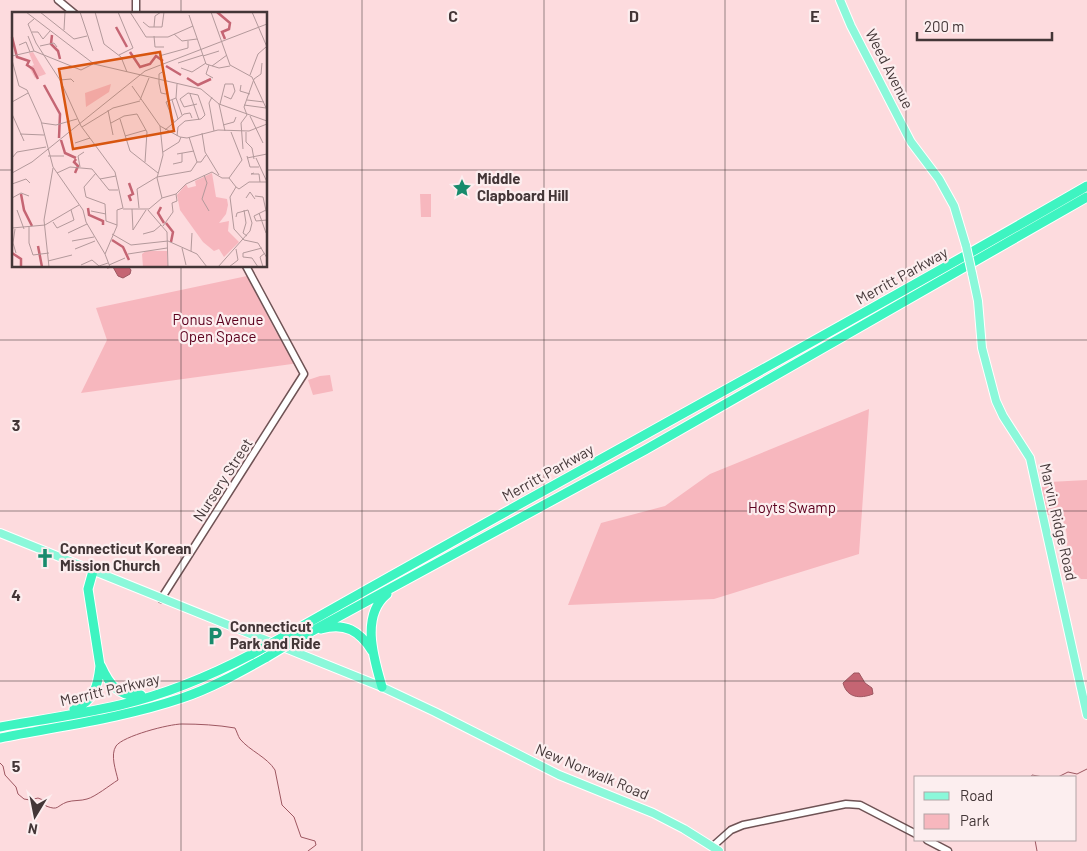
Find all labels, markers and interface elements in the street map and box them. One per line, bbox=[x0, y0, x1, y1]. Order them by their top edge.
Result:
text: C bbox=[448, 6, 458, 25]
text: D bbox=[629, 6, 639, 25]
text: E bbox=[810, 6, 820, 25]
scale bar bbox=[917, 10, 1052, 42]
inset map bbox=[12, 12, 268, 268]
text: 200 m bbox=[924, 17, 964, 35]
street label: Weed Avenue bbox=[862, 26, 918, 112]
place label: Middle Clapboard Hill bbox=[477, 169, 569, 204]
place icon: Middle Clapboard Hill bbox=[451, 177, 473, 199]
street label: Merritt Parkway bbox=[853, 242, 951, 308]
park label: Ponus Avenue Open Space bbox=[173, 310, 263, 345]
text: 3 bbox=[12, 415, 20, 434]
street label: Nursery Street bbox=[189, 434, 256, 524]
street label: Merritt Parkway bbox=[499, 439, 597, 505]
street label: Marvin Ridge Road bbox=[1037, 461, 1081, 582]
park label: Hoyts Swamp bbox=[748, 498, 836, 516]
place label: Connecticut Korean Mission Church bbox=[60, 539, 192, 574]
church icon: Connecticut Korean Mission Church bbox=[34, 547, 56, 569]
text: 4 bbox=[11, 585, 21, 604]
place label: Connecticut Park and Ride bbox=[230, 617, 321, 652]
parking icon: Connecticut Park and Ride bbox=[204, 625, 226, 647]
street label: Merritt Parkway bbox=[58, 669, 162, 709]
street label: New Norwalk Road bbox=[533, 739, 652, 803]
text: 5 bbox=[12, 756, 21, 775]
legend bbox=[914, 776, 1077, 841]
text: Road bbox=[960, 786, 993, 804]
north arrow bbox=[10, 791, 60, 841]
text: Park bbox=[960, 811, 990, 829]
text: N bbox=[27, 820, 39, 838]

